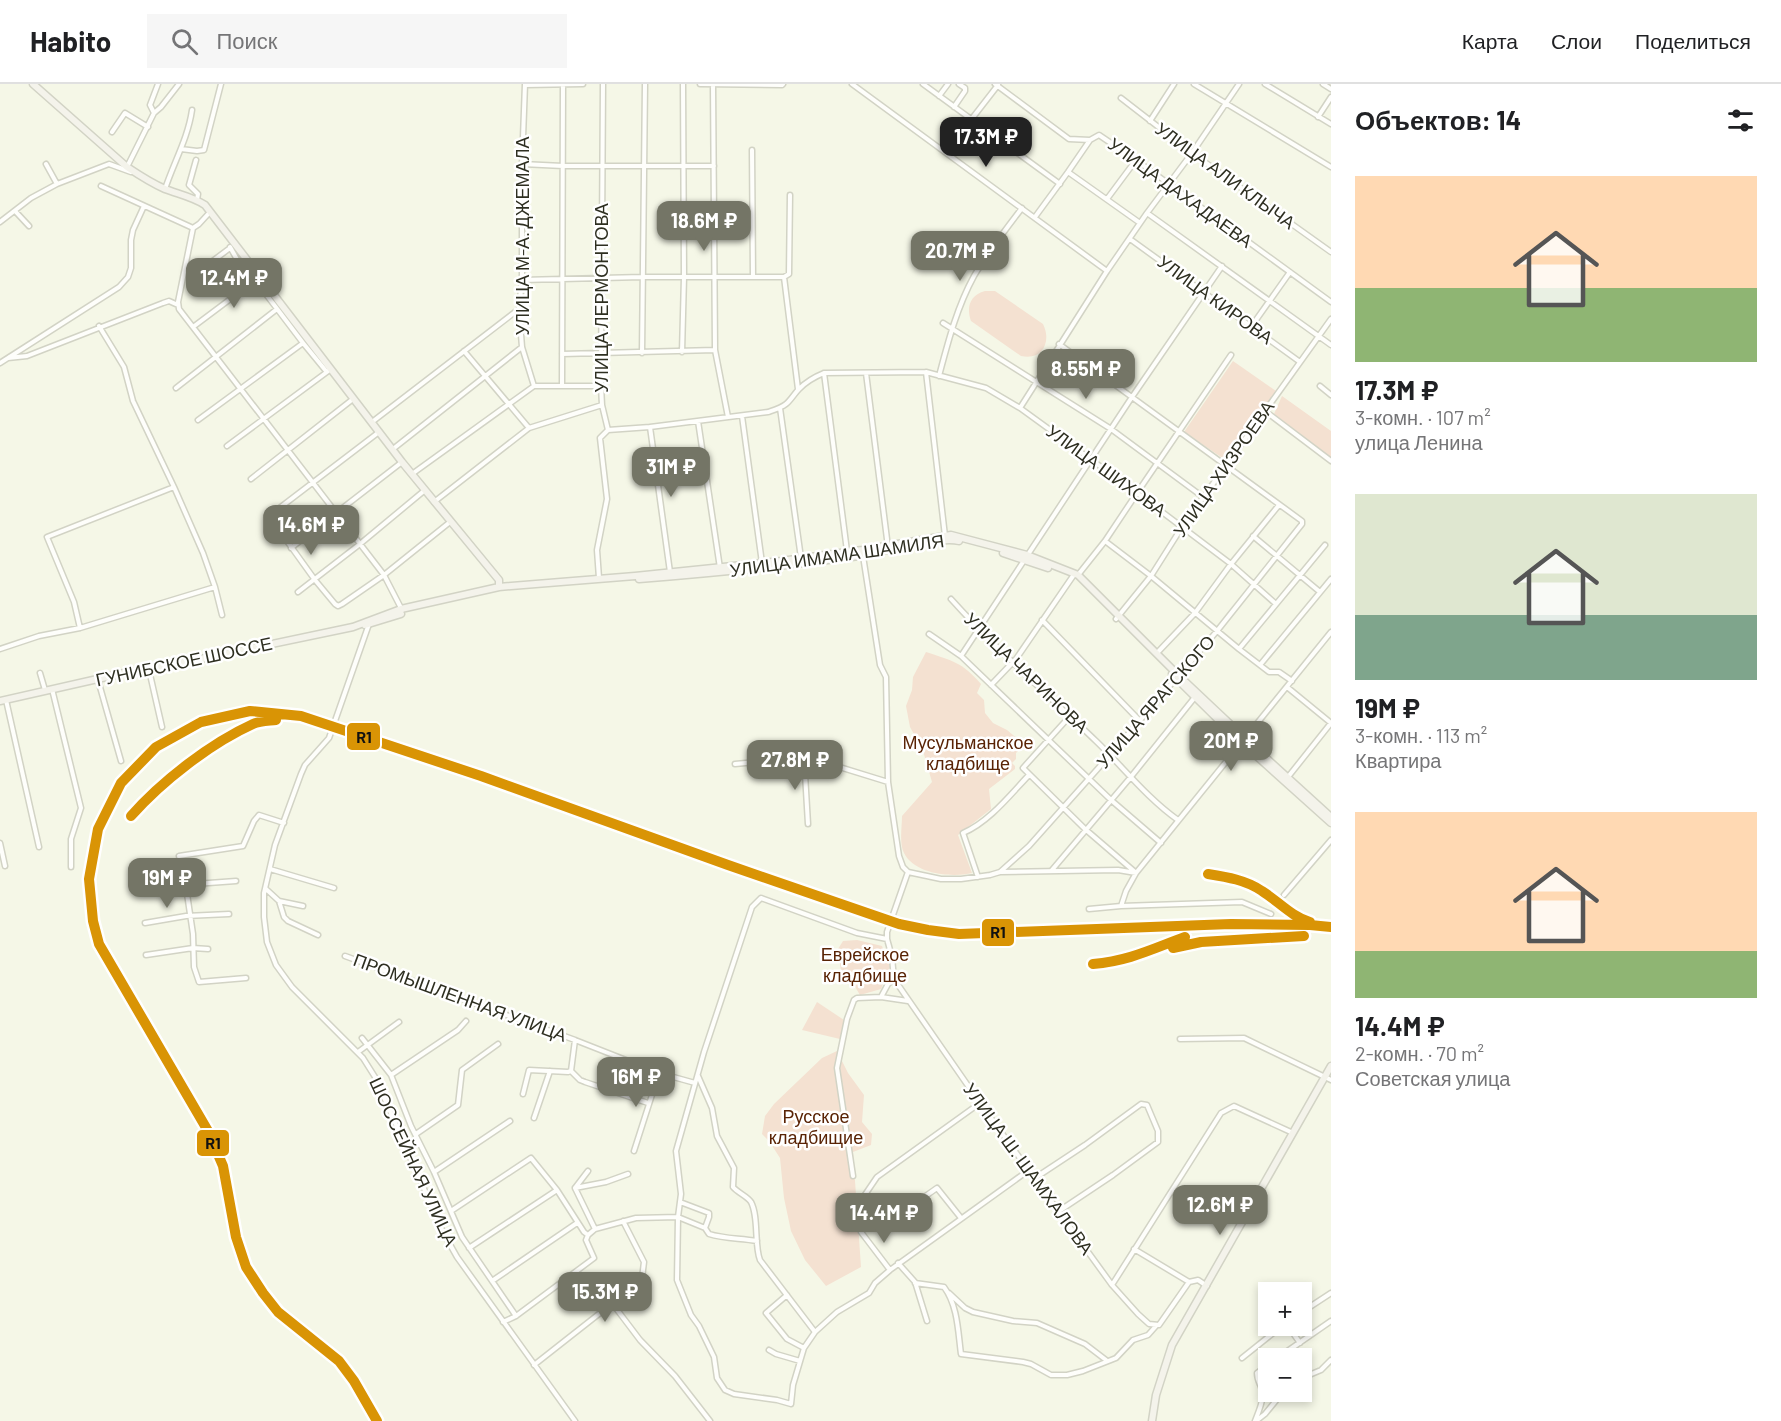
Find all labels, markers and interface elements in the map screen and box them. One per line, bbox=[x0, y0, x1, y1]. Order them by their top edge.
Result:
search box bbox=[147, 14, 567, 68]
text: Habito bbox=[30, 24, 111, 58]
icon: search bbox=[168, 25, 201, 58]
text: Поиск bbox=[216, 27, 277, 53]
text: Карта bbox=[1462, 28, 1518, 53]
text: Слои bbox=[1551, 28, 1602, 53]
text: Поделиться bbox=[1635, 28, 1751, 53]
text: Объектов: 14 bbox=[1355, 104, 1521, 135]
icon: filters bbox=[1724, 104, 1757, 137]
pin: 17.3M ₽ bbox=[931, 117, 1041, 168]
street label: УЛИЦА АЛИ КЛЫЧА bbox=[1151, 117, 1300, 233]
text: 17.3M ₽ bbox=[954, 124, 1018, 148]
street label: УЛИЦА ДАХАДАЕВА bbox=[1104, 132, 1257, 252]
street label: УЛИЦА М-А. ДЖЕМАЛА bbox=[511, 136, 533, 336]
pin: 18.6M ₽ bbox=[649, 201, 759, 252]
street label: УЛИЦА ЛЕРМОНТОВА bbox=[590, 203, 612, 393]
text: 18.6M ₽ bbox=[671, 208, 737, 232]
icon: home bbox=[1502, 215, 1610, 323]
pin: 20.7M ₽ bbox=[905, 231, 1015, 282]
text: 20.7M ₽ bbox=[925, 238, 995, 262]
street label: УЛИЦА КИРОВА bbox=[1154, 250, 1277, 348]
pin: 12.4M ₽ bbox=[179, 258, 289, 309]
text: 12.4M ₽ bbox=[200, 265, 268, 289]
pin: 8.55M ₽ bbox=[1031, 349, 1141, 400]
text: 8.55M ₽ bbox=[1051, 356, 1121, 380]
text: 17.3M ₽ bbox=[1355, 374, 1438, 405]
street label: УЛИЦА ХИЗРОЕВА bbox=[1168, 396, 1278, 541]
text: 3-комн. · 107 m² bbox=[1355, 405, 1491, 429]
street label: УЛИЦА ШИХОВА bbox=[1042, 419, 1171, 521]
text: улица Ленина bbox=[1355, 430, 1483, 454]
pin: 31M ₽ bbox=[629, 447, 713, 498]
text: 31M ₽ bbox=[646, 454, 696, 478]
pin: 14.6M ₽ bbox=[256, 505, 366, 556]
text: 14.6M ₽ bbox=[277, 512, 345, 536]
street label: УЛИЦА ИМАМА ШАМИЛЯ bbox=[728, 529, 945, 581]
icon: home bbox=[1502, 533, 1610, 641]
street label: УЛИЦА ЧАРИНОВА bbox=[960, 607, 1093, 737]
street label: УЛИЦА ЯРАГСКОГО bbox=[1091, 630, 1219, 772]
street label: ГУНИБСКОЕ ШОССЕ bbox=[93, 632, 274, 691]
text: 19M ₽ bbox=[1355, 692, 1420, 723]
pin: 20M ₽ bbox=[1189, 721, 1273, 772]
line badge: R1 bbox=[346, 722, 381, 751]
text: 3-комн. · 113 m² bbox=[1355, 723, 1487, 747]
text: R1 bbox=[356, 727, 372, 746]
text: 20M ₽ bbox=[1204, 728, 1258, 752]
park label: Мусульманское кладбище bbox=[903, 731, 1033, 774]
pin: 27.8M ₽ bbox=[740, 740, 850, 791]
text: 27.8M ₽ bbox=[761, 747, 829, 771]
text: Квартира bbox=[1355, 748, 1441, 772]
icon: home bbox=[1502, 851, 1610, 959]
pin: 19M ₽ bbox=[125, 858, 209, 909]
text: 19M ₽ bbox=[142, 865, 192, 889]
line badge: R1 bbox=[981, 918, 1015, 947]
text: R1 bbox=[990, 922, 1006, 941]
park label: Еврейское кладбище bbox=[821, 943, 909, 986]
street label: ПРОМЫШЛЕННАЯ УЛИЦА bbox=[351, 948, 570, 1046]
text: 14.4M ₽ bbox=[1355, 1010, 1445, 1041]
text: 2-комн. · 70 m² bbox=[1355, 1041, 1484, 1065]
pin: 16M ₽ bbox=[594, 1057, 678, 1108]
text: 16M ₽ bbox=[611, 1064, 661, 1088]
text: Советская улица bbox=[1355, 1066, 1510, 1090]
street label: ШОССЕЙНАЯ УЛИЦА bbox=[365, 1074, 463, 1250]
street label: УЛИЦА Ш. ШАМХАЛОВА bbox=[959, 1078, 1098, 1259]
park label: Русское кладбищие bbox=[769, 1105, 863, 1148]
line badge: R1 bbox=[196, 1129, 230, 1157]
text: R1 bbox=[205, 1133, 221, 1152]
pin: 12.6M ₽ bbox=[1165, 1185, 1275, 1236]
text: 12.6M ₽ bbox=[1187, 1192, 1253, 1216]
pin: 14.4M ₽ bbox=[829, 1193, 939, 1244]
text: 14.4M ₽ bbox=[850, 1200, 919, 1224]
pin: 15.3M ₽ bbox=[550, 1272, 660, 1323]
text: 15.3M ₽ bbox=[572, 1279, 638, 1303]
map controls bbox=[1258, 1282, 1312, 1402]
button: + bbox=[1258, 1282, 1312, 1336]
button: − bbox=[1258, 1348, 1312, 1402]

